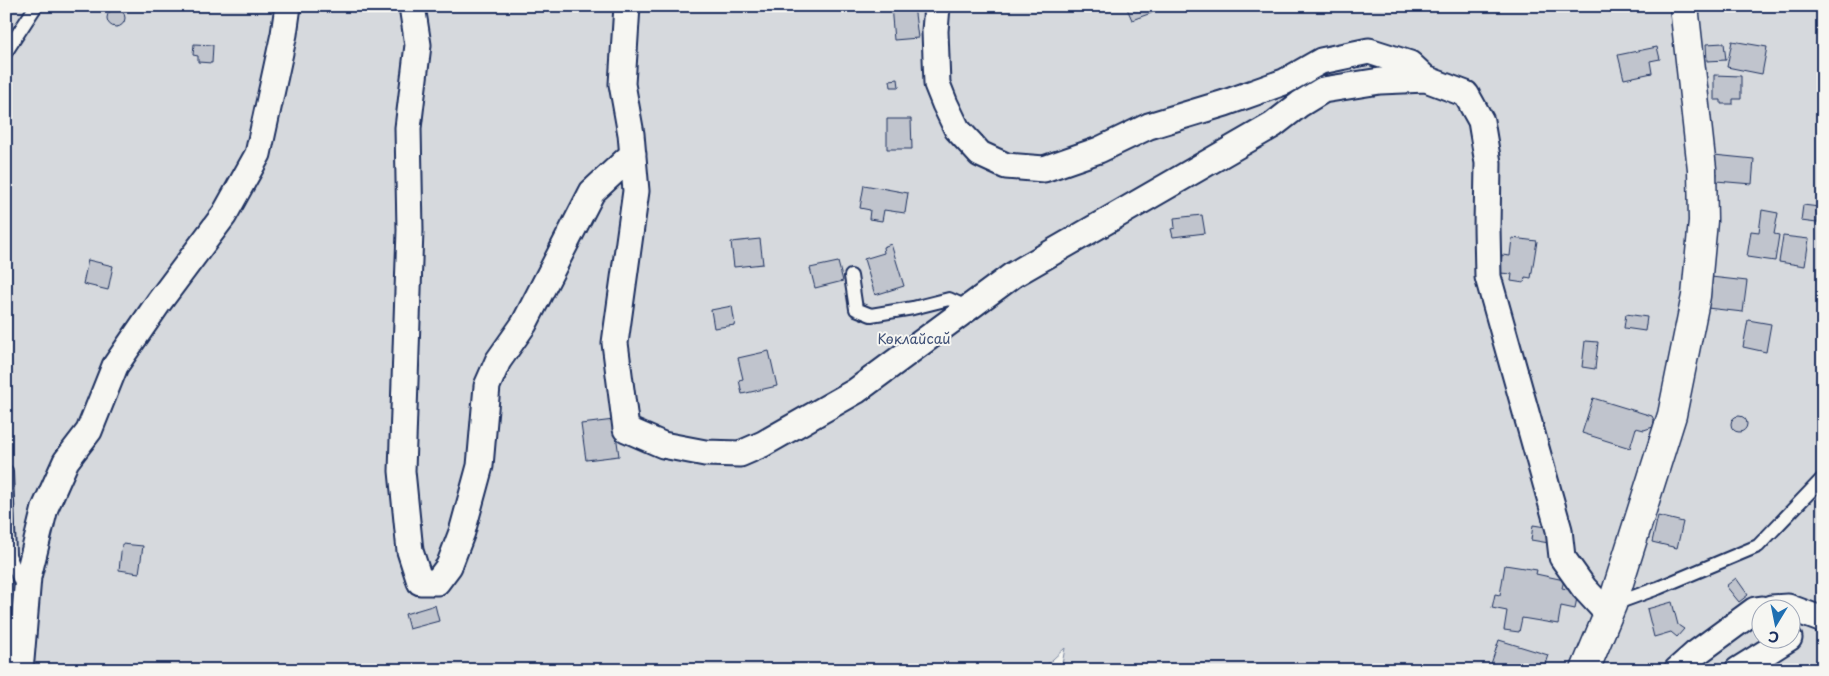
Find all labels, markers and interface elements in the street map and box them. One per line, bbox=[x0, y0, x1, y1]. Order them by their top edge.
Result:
park label: Көклайсай bbox=[877, 328, 951, 349]
north arrow bbox=[1752, 598, 1802, 648]
text: С bbox=[1767, 626, 1781, 649]

